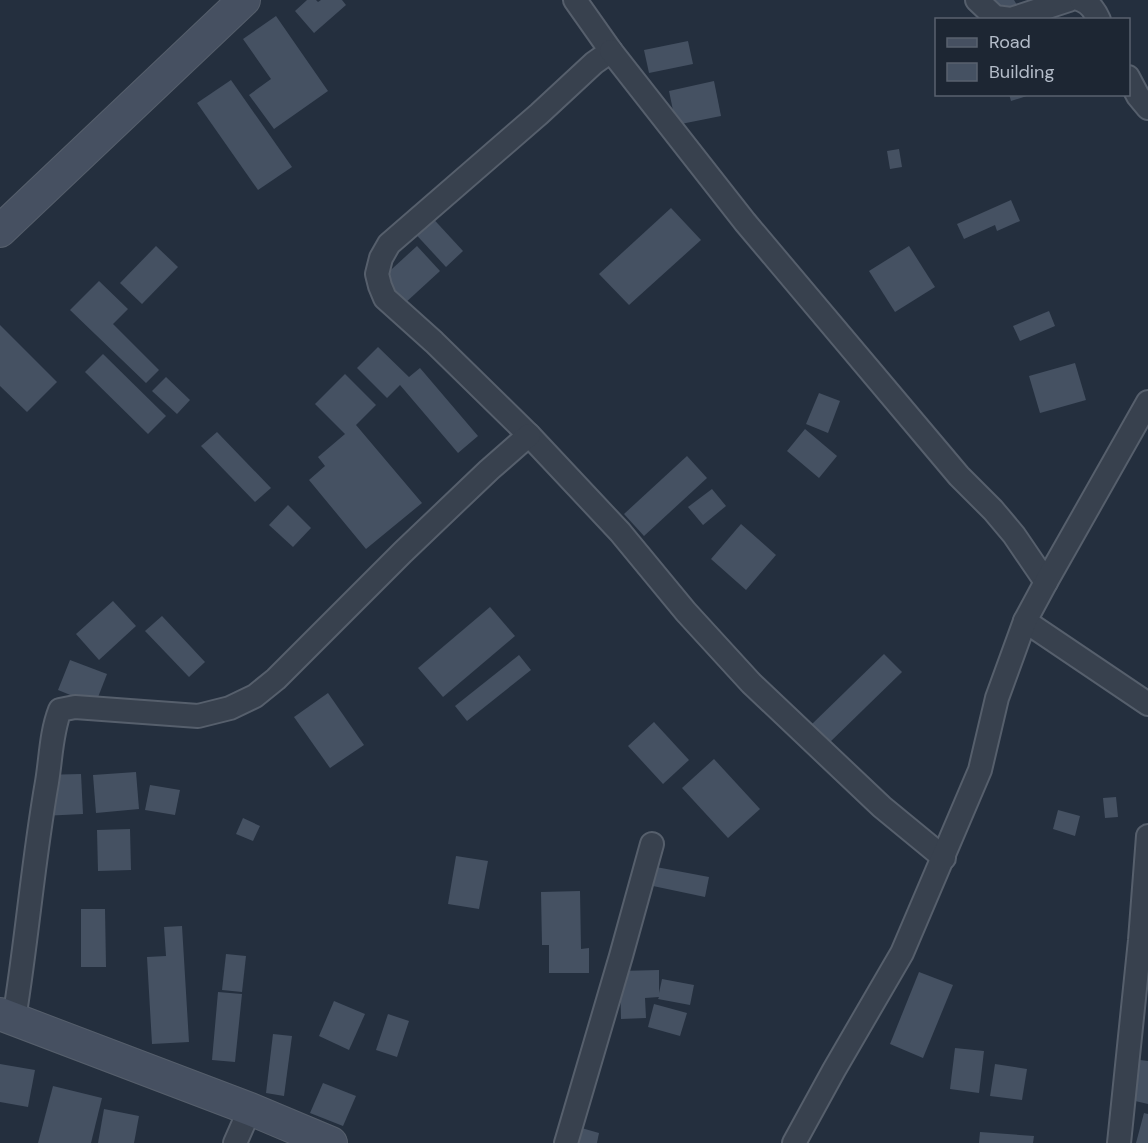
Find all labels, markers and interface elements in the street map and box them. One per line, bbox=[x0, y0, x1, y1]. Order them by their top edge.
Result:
legend bbox=[935, 18, 1130, 96]
text: Road bbox=[989, 30, 1031, 54]
text: Building bbox=[989, 60, 1054, 84]

